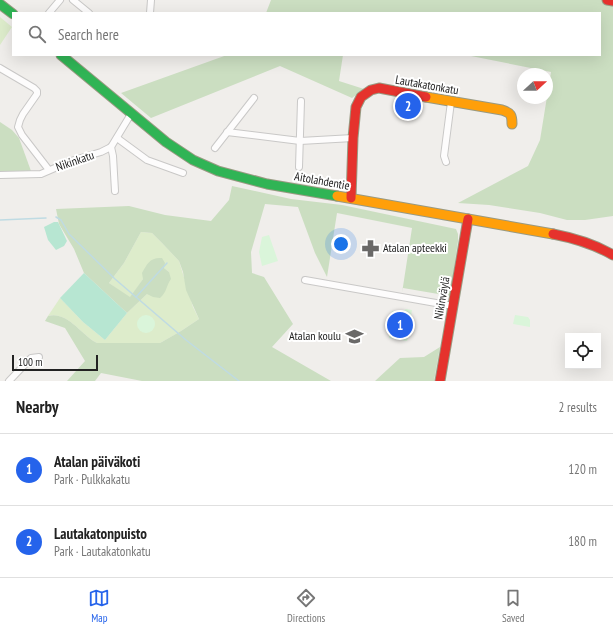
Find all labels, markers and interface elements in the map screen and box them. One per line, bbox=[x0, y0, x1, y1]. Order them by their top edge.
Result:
search box bbox=[12, 12, 601, 56]
icon: search bbox=[26, 23, 48, 45]
text: Search here bbox=[58, 25, 119, 44]
north arrow bbox=[517, 68, 553, 104]
street label: Lautakatonkatu bbox=[394, 72, 460, 97]
pin: 2 bbox=[395, 91, 421, 121]
street label: Nikinkatu bbox=[54, 147, 96, 174]
street label: Aitolahdentie bbox=[293, 168, 351, 193]
your location bbox=[331, 234, 351, 254]
pharmacy icon: Atalan apteekki bbox=[360, 238, 380, 258]
place label: Atalan apteekki bbox=[383, 240, 447, 255]
street label: Nikinväylä bbox=[430, 275, 453, 320]
pin: 1 bbox=[387, 310, 413, 340]
school or university icon: Atalan koulu bbox=[344, 326, 364, 346]
place label: Atalan koulu bbox=[289, 328, 341, 343]
map controls bbox=[565, 333, 601, 369]
button: locate bbox=[565, 333, 601, 369]
scale bar bbox=[12, 353, 98, 372]
text: 100 m bbox=[18, 355, 42, 369]
text: Nearby bbox=[16, 396, 59, 418]
text: 2 results bbox=[558, 399, 597, 416]
text: Atalan päiväkoti bbox=[54, 452, 140, 471]
text: 1 bbox=[26, 461, 32, 478]
text: 120 m bbox=[568, 461, 597, 478]
text: Park · Pulkkakatu bbox=[54, 471, 130, 488]
text: Lautakatonpuisto bbox=[54, 524, 147, 543]
text: 2 bbox=[26, 533, 32, 550]
text: 180 m bbox=[568, 533, 597, 550]
text: Park · Lautakatonkatu bbox=[54, 543, 151, 560]
tab: Map bbox=[88, 587, 110, 625]
tab: Directions bbox=[287, 587, 325, 625]
tab: Saved bbox=[502, 587, 525, 625]

